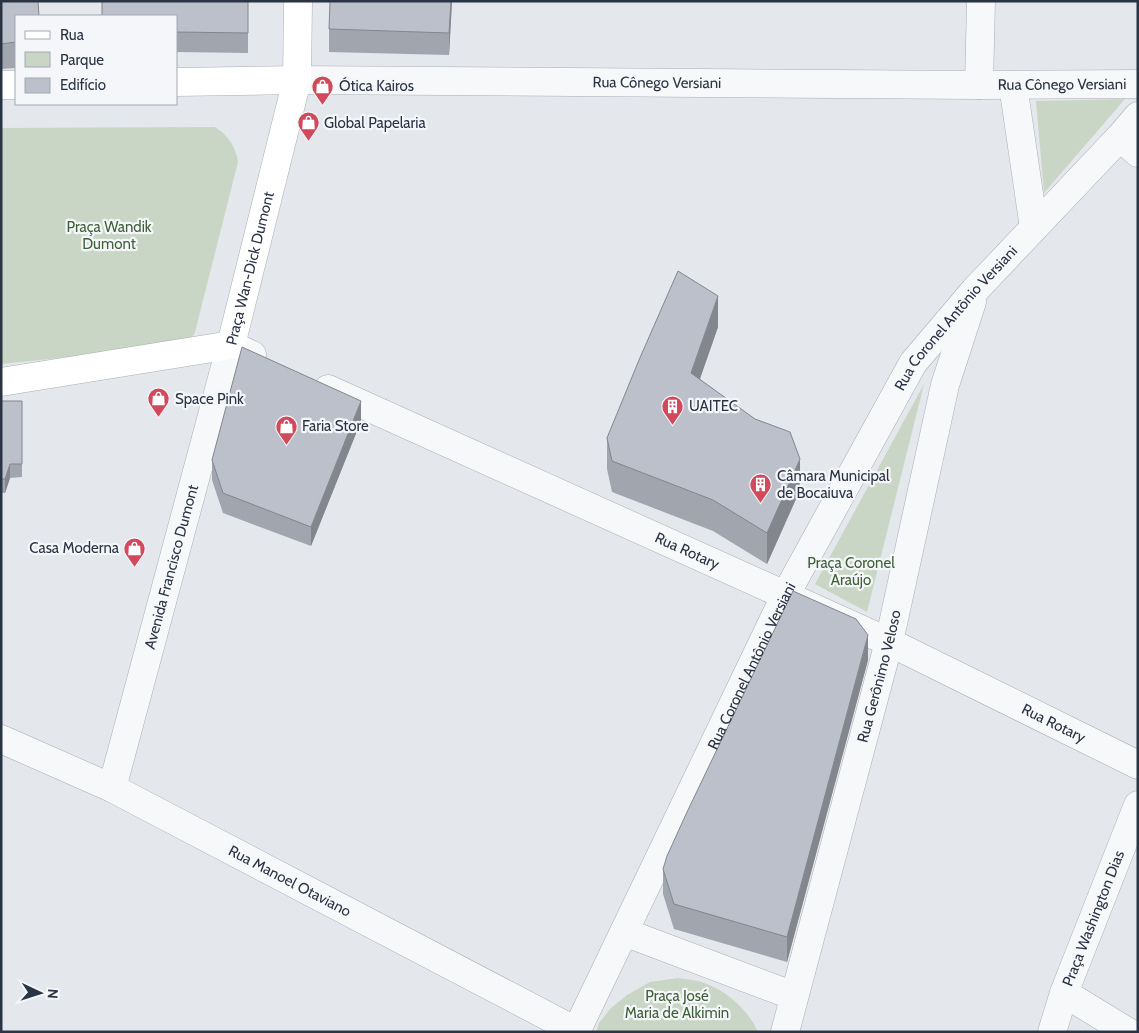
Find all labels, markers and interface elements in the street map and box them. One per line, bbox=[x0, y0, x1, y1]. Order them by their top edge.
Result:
legend bbox=[15, 15, 178, 105]
text: Rua bbox=[60, 26, 85, 44]
text: Parque bbox=[60, 51, 104, 69]
street label: Rua Cônego Versiani bbox=[593, 73, 721, 92]
shop icon: Ótica Kairos bbox=[311, 74, 335, 105]
street label: Rua Cônego Versiani bbox=[998, 75, 1126, 94]
text: Edifício bbox=[60, 76, 106, 94]
place label: Ótica Kairos bbox=[339, 76, 414, 95]
shop icon: Global Papelaria bbox=[296, 111, 320, 142]
place label: Global Papelaria bbox=[324, 114, 426, 132]
street label: Praça Wan-Dick Dumont bbox=[222, 190, 278, 347]
park label: Praça Wandik Dumont bbox=[66, 218, 152, 253]
street label: Rua Coronel Antônio Versiani bbox=[891, 242, 1021, 394]
shop icon: Space Pink bbox=[147, 387, 171, 418]
place label: Space Pink bbox=[175, 390, 244, 408]
building icon: UAITEC bbox=[661, 394, 685, 425]
place label: UAITEC bbox=[689, 397, 738, 415]
shop icon: Faria Store bbox=[274, 414, 298, 445]
place label: Faria Store bbox=[302, 417, 369, 435]
place label: Câmara Municipal de Bocaiuva bbox=[777, 467, 890, 502]
building icon: Câmara Municipal de Bocaiuva bbox=[749, 473, 773, 504]
street label: Avenida Francisco Dumont bbox=[141, 483, 202, 651]
street label: Rua Rotary bbox=[652, 529, 723, 574]
shop icon: Casa Moderna bbox=[123, 536, 147, 567]
place label: Casa Moderna bbox=[29, 539, 120, 557]
park label: Praça Coronel Araújo bbox=[807, 554, 895, 589]
street label: Rua Coronel Antônio Versiani bbox=[704, 579, 800, 752]
street label: Rua Gerônimo Veloso bbox=[854, 608, 905, 745]
street label: Rua Rotary bbox=[1019, 700, 1089, 747]
street label: Rua Manoel Otaviano bbox=[225, 842, 354, 921]
street label: Praça Washington Dias bbox=[1059, 848, 1128, 989]
north arrow bbox=[15, 968, 65, 1018]
park label: Praça José Maria de Alkimin bbox=[625, 987, 729, 1022]
text: N bbox=[44, 988, 62, 999]

